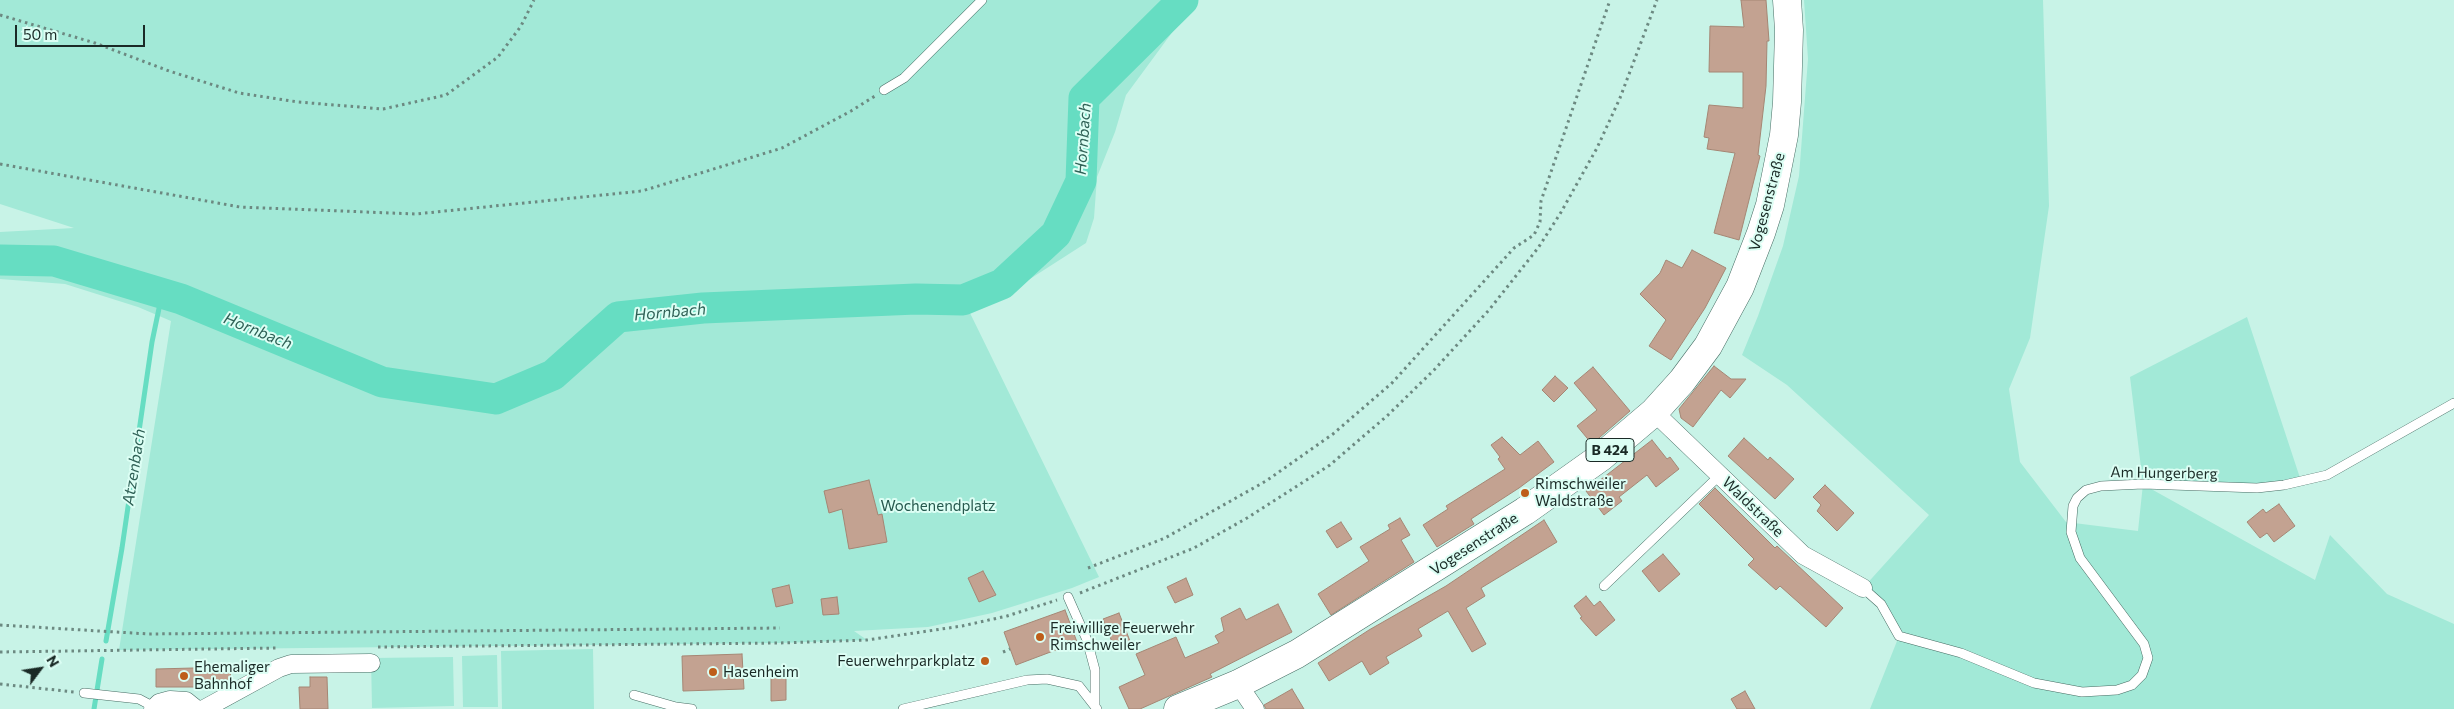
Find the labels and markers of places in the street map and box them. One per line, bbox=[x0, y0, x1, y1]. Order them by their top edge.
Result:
place label: Rimschweiler Waldstraße bbox=[1535, 475, 1626, 510]
marker: Rimschweiler Waldstraße bbox=[1519, 487, 1531, 499]
place label: Freiwillige Feuerwehr Rimschweiler bbox=[1050, 619, 1195, 654]
marker: Freiwillige Feuerwehr Rimschweiler bbox=[1034, 631, 1046, 643]
place label: Feuerwehrparkplatz bbox=[837, 652, 975, 670]
marker: Feuerwehrparkplatz bbox=[979, 655, 991, 667]
place label: Ehemaliger Bahnhof bbox=[194, 658, 270, 693]
place label: Hasenheim bbox=[723, 663, 799, 681]
marker: Hasenheim bbox=[707, 666, 719, 678]
marker: Ehemaliger Bahnhof bbox=[178, 670, 190, 682]

